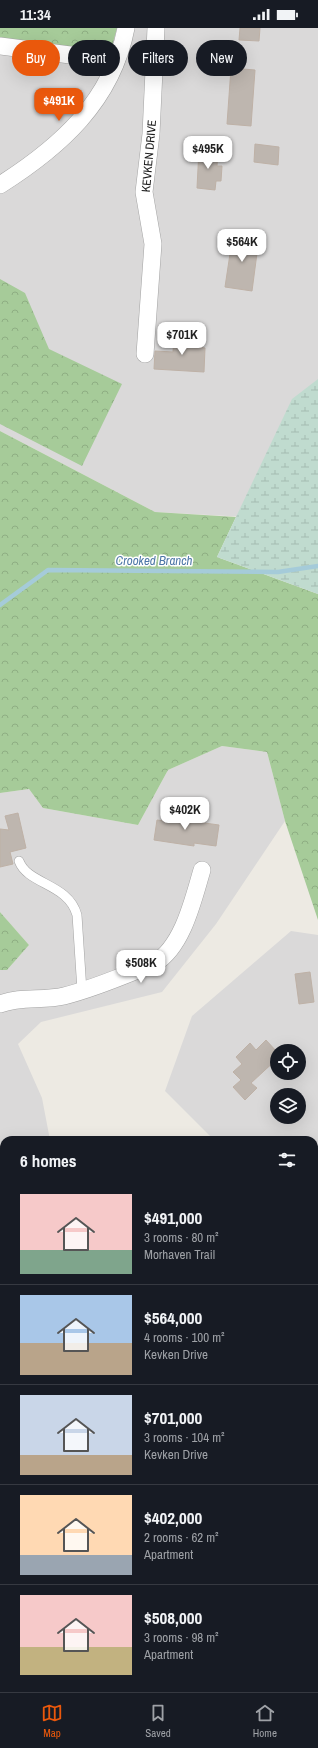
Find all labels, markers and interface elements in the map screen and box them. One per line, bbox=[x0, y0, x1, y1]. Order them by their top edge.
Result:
text: 11:34 bbox=[20, 4, 51, 25]
chip: Buy bbox=[12, 40, 60, 76]
chip: Rent bbox=[68, 40, 120, 76]
chip: Filters bbox=[128, 40, 188, 76]
chip: New bbox=[196, 40, 247, 76]
pin: $491K bbox=[31, 88, 87, 122]
text: $491K bbox=[43, 92, 75, 109]
street label: KEVKEN DRIVE bbox=[138, 119, 160, 193]
pin: $495K bbox=[180, 136, 236, 170]
text: $495K bbox=[192, 140, 224, 157]
pin: $564K bbox=[214, 229, 270, 263]
text: $564K bbox=[226, 233, 258, 250]
pin: $701K bbox=[154, 322, 210, 356]
text: $701K bbox=[166, 326, 198, 343]
water label: Crooked Branch bbox=[115, 552, 193, 569]
pin: $402K bbox=[157, 797, 213, 831]
text: $402K bbox=[169, 801, 201, 818]
pin: $508K bbox=[113, 950, 169, 984]
text: $508K bbox=[125, 954, 157, 971]
map controls bbox=[270, 1044, 306, 1124]
button: locate bbox=[270, 1044, 306, 1080]
button: layers bbox=[270, 1088, 306, 1124]
text: 6 homes bbox=[20, 1149, 77, 1172]
icon: filters bbox=[276, 1149, 298, 1171]
text: $491,000 bbox=[144, 1206, 202, 1229]
icon: home bbox=[52, 1210, 100, 1258]
text: 3 rooms · 80 m² bbox=[144, 1229, 219, 1246]
text: Morhaven Trail bbox=[144, 1246, 215, 1263]
text: $564,000 bbox=[144, 1306, 202, 1329]
icon: home bbox=[52, 1311, 100, 1359]
text: 4 rooms · 100 m² bbox=[144, 1329, 225, 1346]
text: Kevken Drive bbox=[144, 1346, 208, 1363]
text: $701,000 bbox=[144, 1406, 202, 1429]
icon: home bbox=[52, 1411, 100, 1459]
text: 3 rooms · 104 m² bbox=[144, 1429, 225, 1446]
text: Kevken Drive bbox=[144, 1446, 208, 1463]
text: $402,000 bbox=[144, 1506, 202, 1529]
icon: home bbox=[52, 1511, 100, 1559]
text: 2 rooms · 62 m² bbox=[144, 1529, 219, 1546]
text: Apartment bbox=[144, 1546, 193, 1563]
text: $508,000 bbox=[144, 1606, 202, 1629]
icon: home bbox=[52, 1611, 100, 1659]
text: 3 rooms · 98 m² bbox=[144, 1629, 219, 1646]
text: Apartment bbox=[144, 1646, 193, 1663]
tab: Map bbox=[41, 1702, 63, 1740]
tab: Saved bbox=[145, 1702, 171, 1740]
tab: Home bbox=[253, 1702, 277, 1740]

